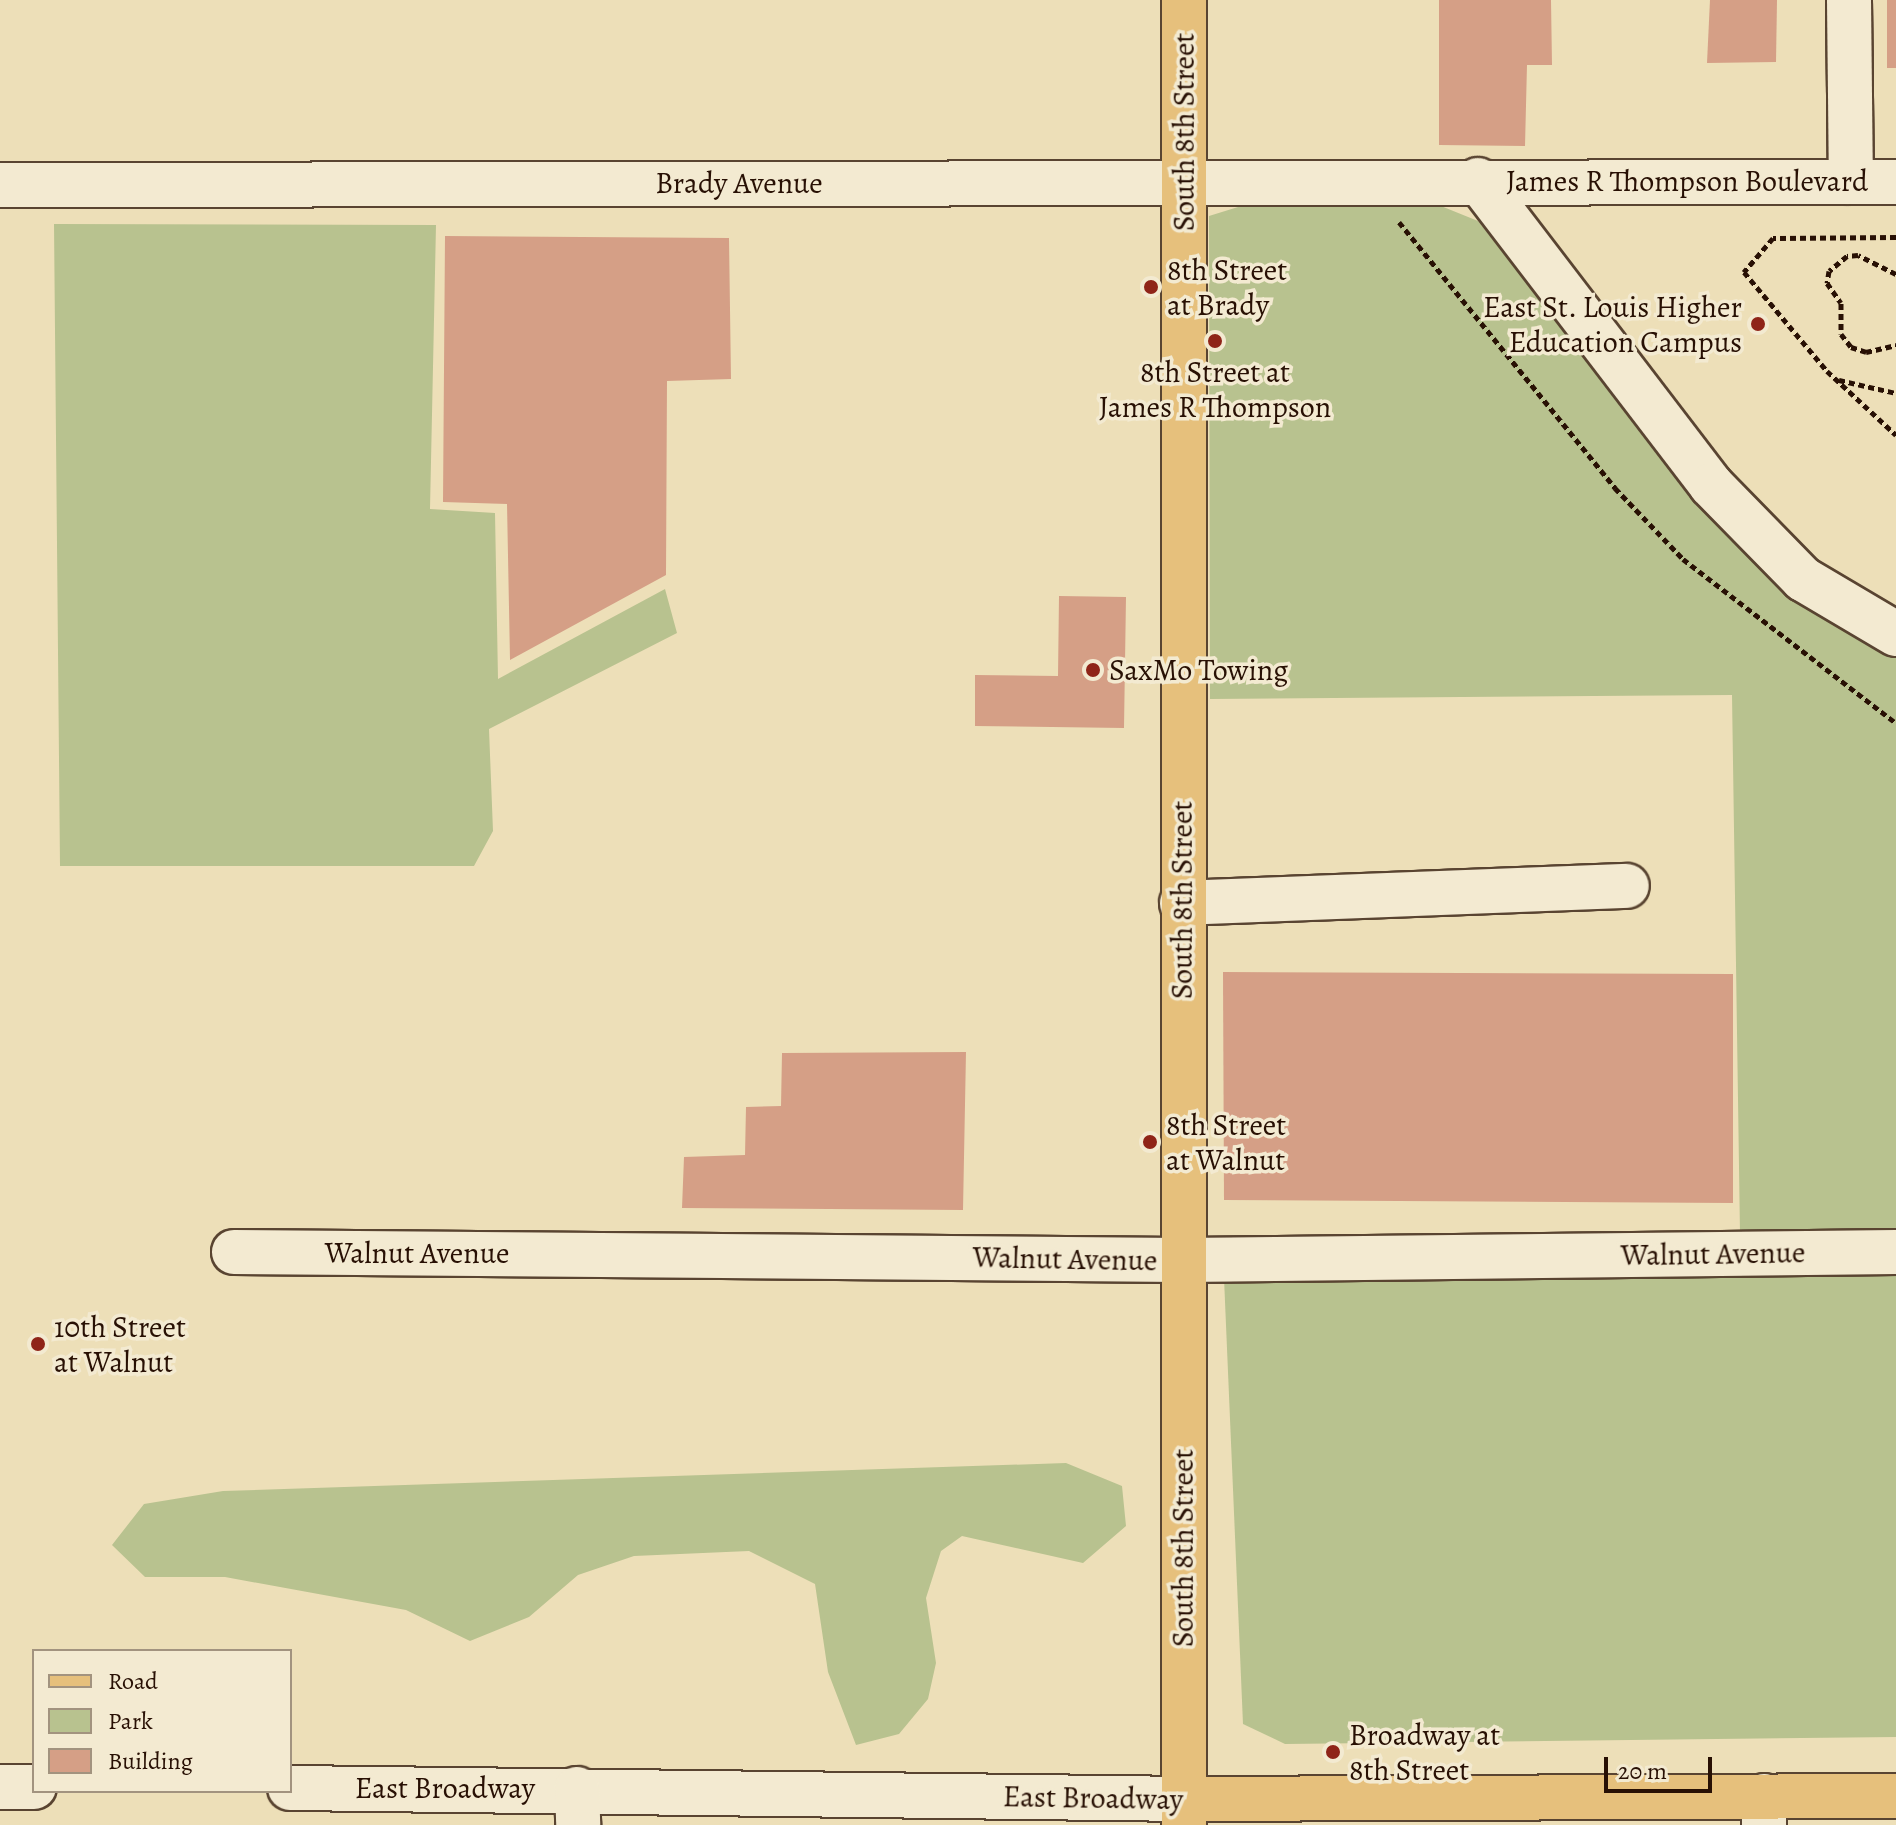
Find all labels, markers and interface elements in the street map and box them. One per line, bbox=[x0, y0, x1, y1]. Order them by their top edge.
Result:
street label: South 8th Street bbox=[1166, 33, 1202, 231]
street label: James R Thompson Boulevard bbox=[1506, 163, 1868, 199]
street label: Brady Avenue bbox=[655, 165, 823, 201]
place label: 8th Street at Brady bbox=[1167, 252, 1287, 322]
marker: 8th Street at Brady bbox=[1142, 278, 1160, 296]
place label: East St. Louis Higher Education Campus bbox=[1483, 289, 1742, 360]
marker: East St. Louis Higher Education Campus bbox=[1749, 315, 1767, 333]
marker: 8th Street at James R Thompson bbox=[1206, 332, 1224, 350]
place label: 8th Street at James R Thompson bbox=[1099, 354, 1331, 424]
place label: SaxMo Towing bbox=[1109, 652, 1288, 688]
marker: SaxMo Towing bbox=[1084, 661, 1102, 679]
street label: South 8th Street bbox=[1164, 801, 1200, 999]
place label: 8th Street at Walnut bbox=[1166, 1107, 1286, 1178]
marker: 8th Street at Walnut bbox=[1141, 1133, 1159, 1151]
street label: Walnut Avenue bbox=[1620, 1234, 1806, 1274]
street label: Walnut Avenue bbox=[325, 1235, 509, 1271]
street label: Walnut Avenue bbox=[972, 1239, 1158, 1279]
place label: 10th Street at Walnut bbox=[54, 1309, 186, 1380]
marker: 10th Street at Walnut bbox=[29, 1335, 47, 1353]
street label: South 8th Street bbox=[1165, 1449, 1201, 1647]
legend bbox=[32, 1649, 292, 1793]
text: Road bbox=[108, 1665, 158, 1697]
text: Park bbox=[108, 1705, 153, 1737]
place label: Broadway at 8th Street bbox=[1349, 1717, 1500, 1788]
scale bar bbox=[1608, 1741, 1716, 1791]
marker: Broadway at 8th Street bbox=[1324, 1743, 1342, 1761]
text: Building bbox=[108, 1745, 193, 1777]
text: 20 m bbox=[1618, 1755, 1667, 1787]
street label: East Broadway bbox=[355, 1770, 535, 1806]
street label: East Broadway bbox=[1003, 1778, 1183, 1818]

